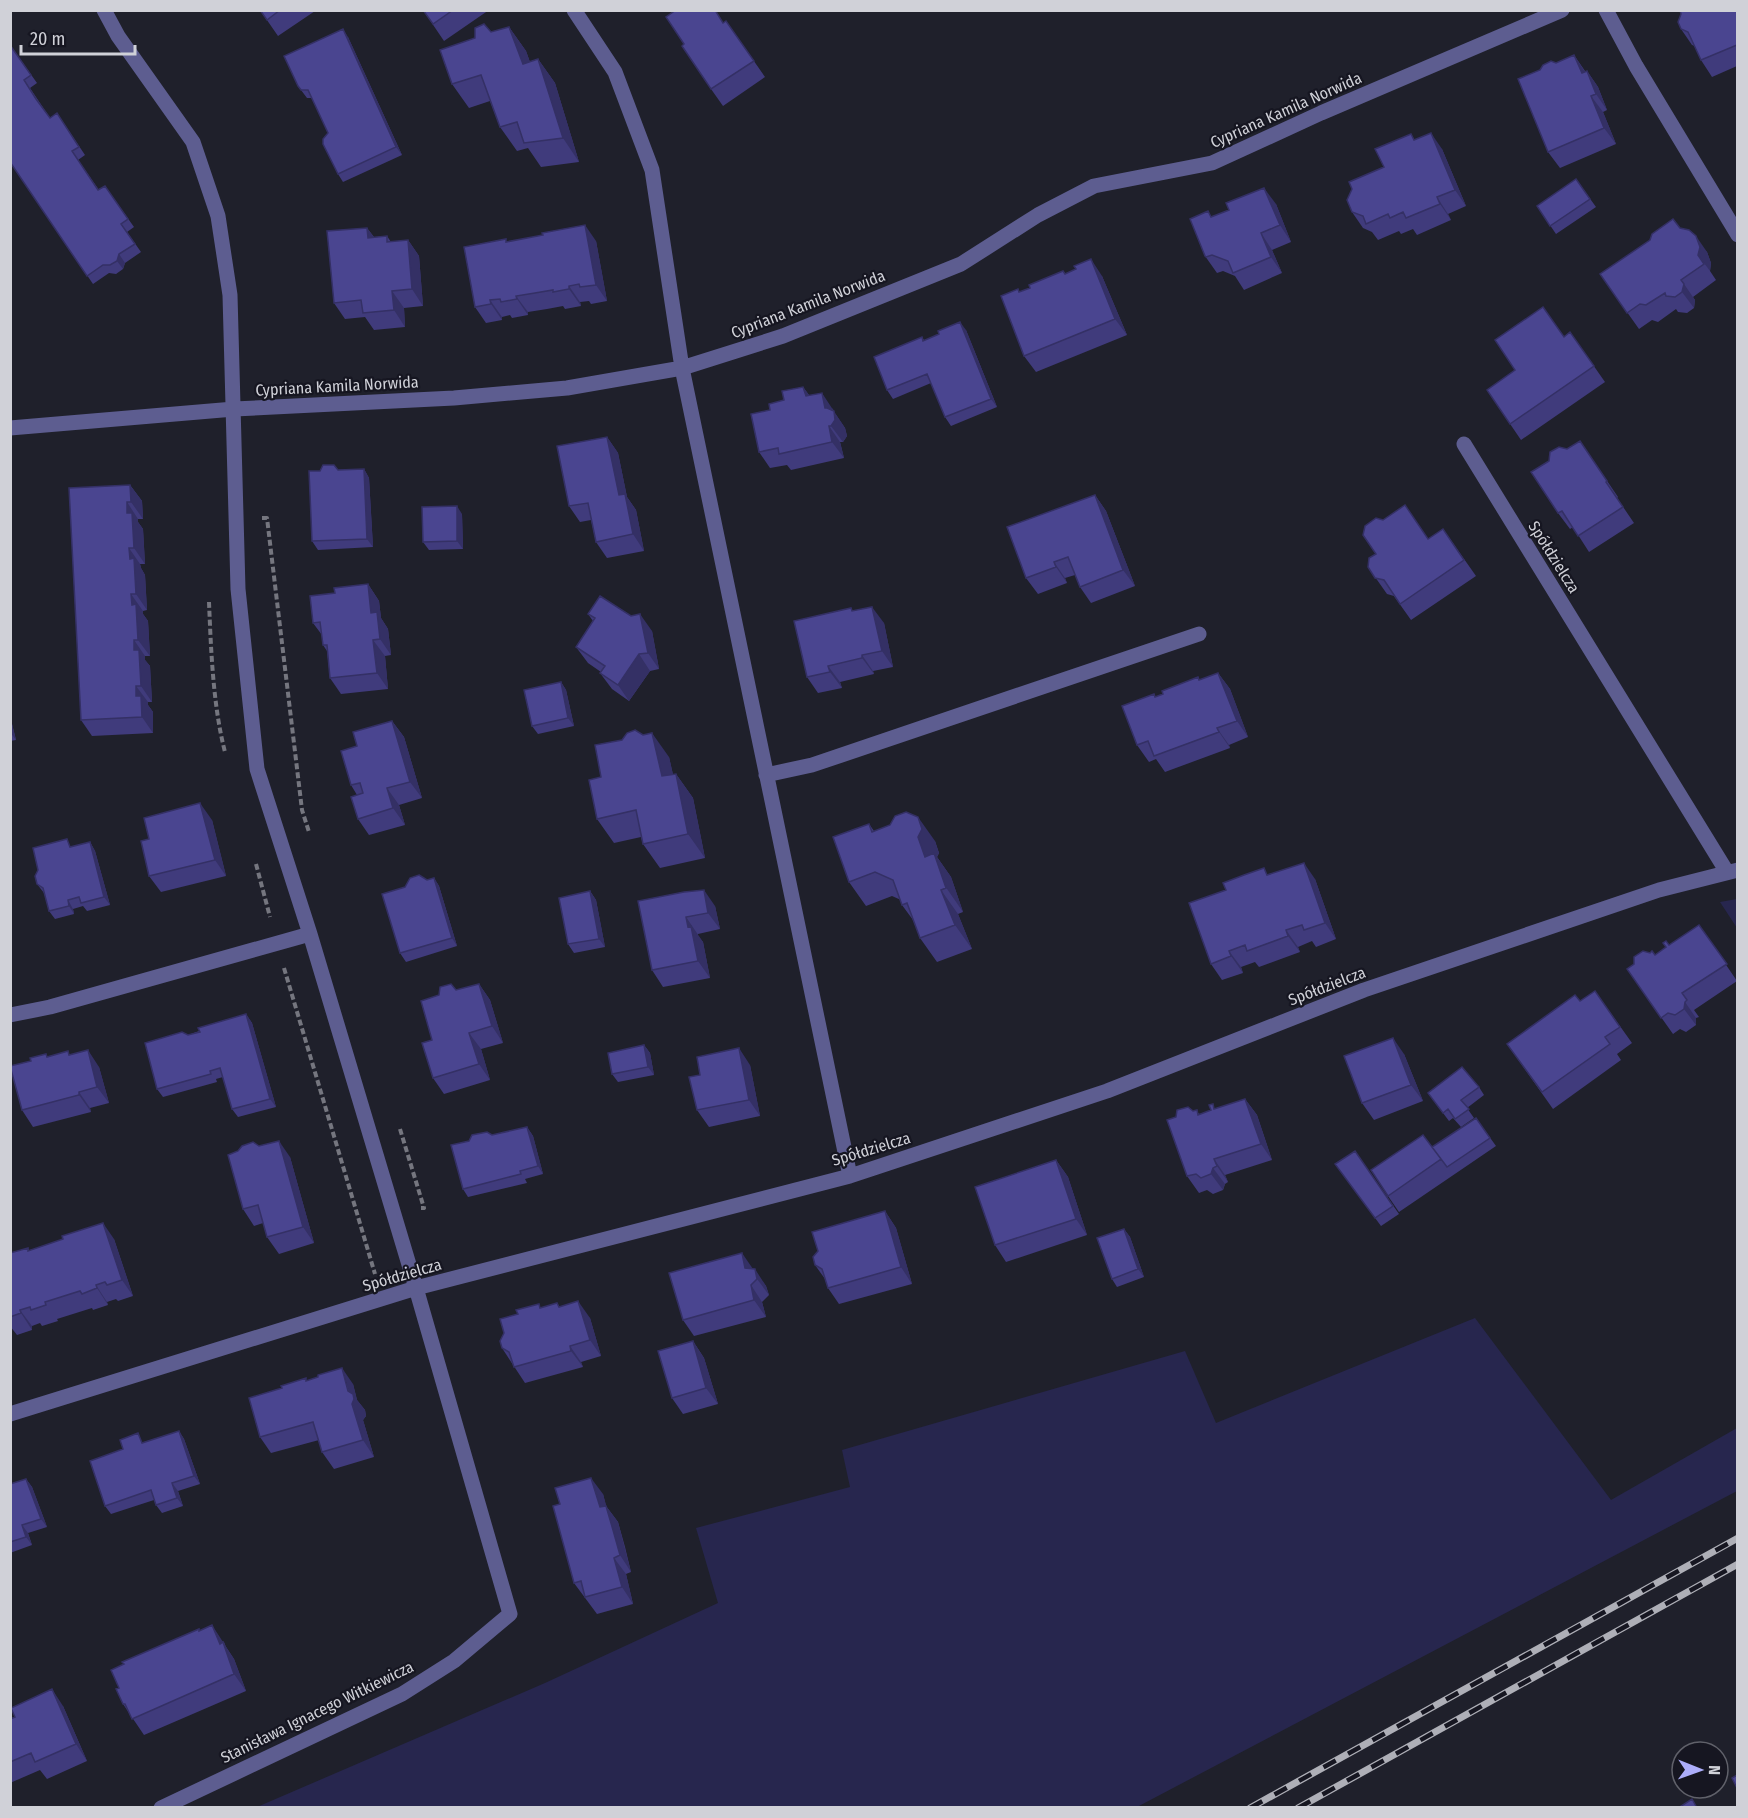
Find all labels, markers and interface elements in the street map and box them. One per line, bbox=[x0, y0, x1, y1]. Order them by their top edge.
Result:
scale bar bbox=[21, 18, 135, 56]
text: 20 m bbox=[30, 28, 65, 50]
street label: Cypriana Kamila Norwida bbox=[1208, 68, 1365, 152]
street label: Cypriana Kamila Norwida bbox=[728, 266, 888, 342]
street label: Cypriana Kamila Norwida bbox=[255, 372, 419, 400]
street label: Spółdzielcza bbox=[1524, 518, 1584, 597]
street label: Spółdzielcza bbox=[1286, 963, 1368, 1009]
street label: Spółdzielcza bbox=[829, 1128, 913, 1170]
street label: Spółdzielcza bbox=[360, 1255, 444, 1295]
street label: Stanisława Ignacego Witkiewicza bbox=[218, 1657, 417, 1767]
north arrow bbox=[1670, 1740, 1730, 1800]
text: N bbox=[1705, 1765, 1724, 1775]

